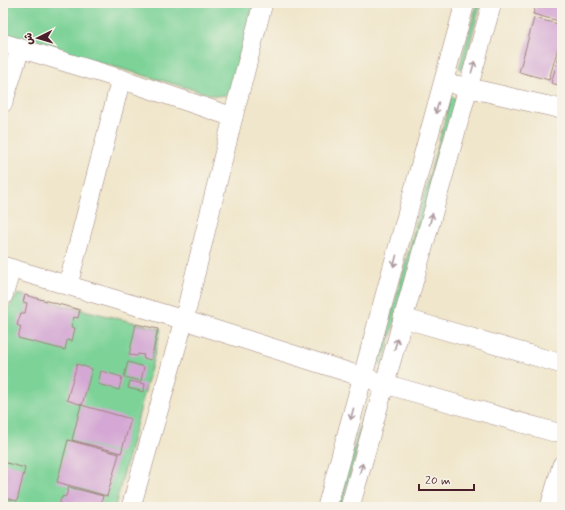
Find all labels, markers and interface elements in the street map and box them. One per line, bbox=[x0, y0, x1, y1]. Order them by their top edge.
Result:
north arrow bbox=[18, 18, 58, 58]
text: ش bbox=[22, 32, 37, 45]
one-way arrow bbox=[470, 61, 477, 74]
one-way arrow bbox=[433, 101, 440, 114]
one-way arrow bbox=[428, 213, 435, 226]
one-way arrow bbox=[391, 254, 398, 267]
one-way arrow bbox=[393, 338, 400, 351]
one-way arrow bbox=[348, 407, 356, 420]
one-way arrow bbox=[358, 463, 365, 476]
scale bar bbox=[419, 466, 474, 492]
text: 20 m bbox=[425, 473, 451, 489]

